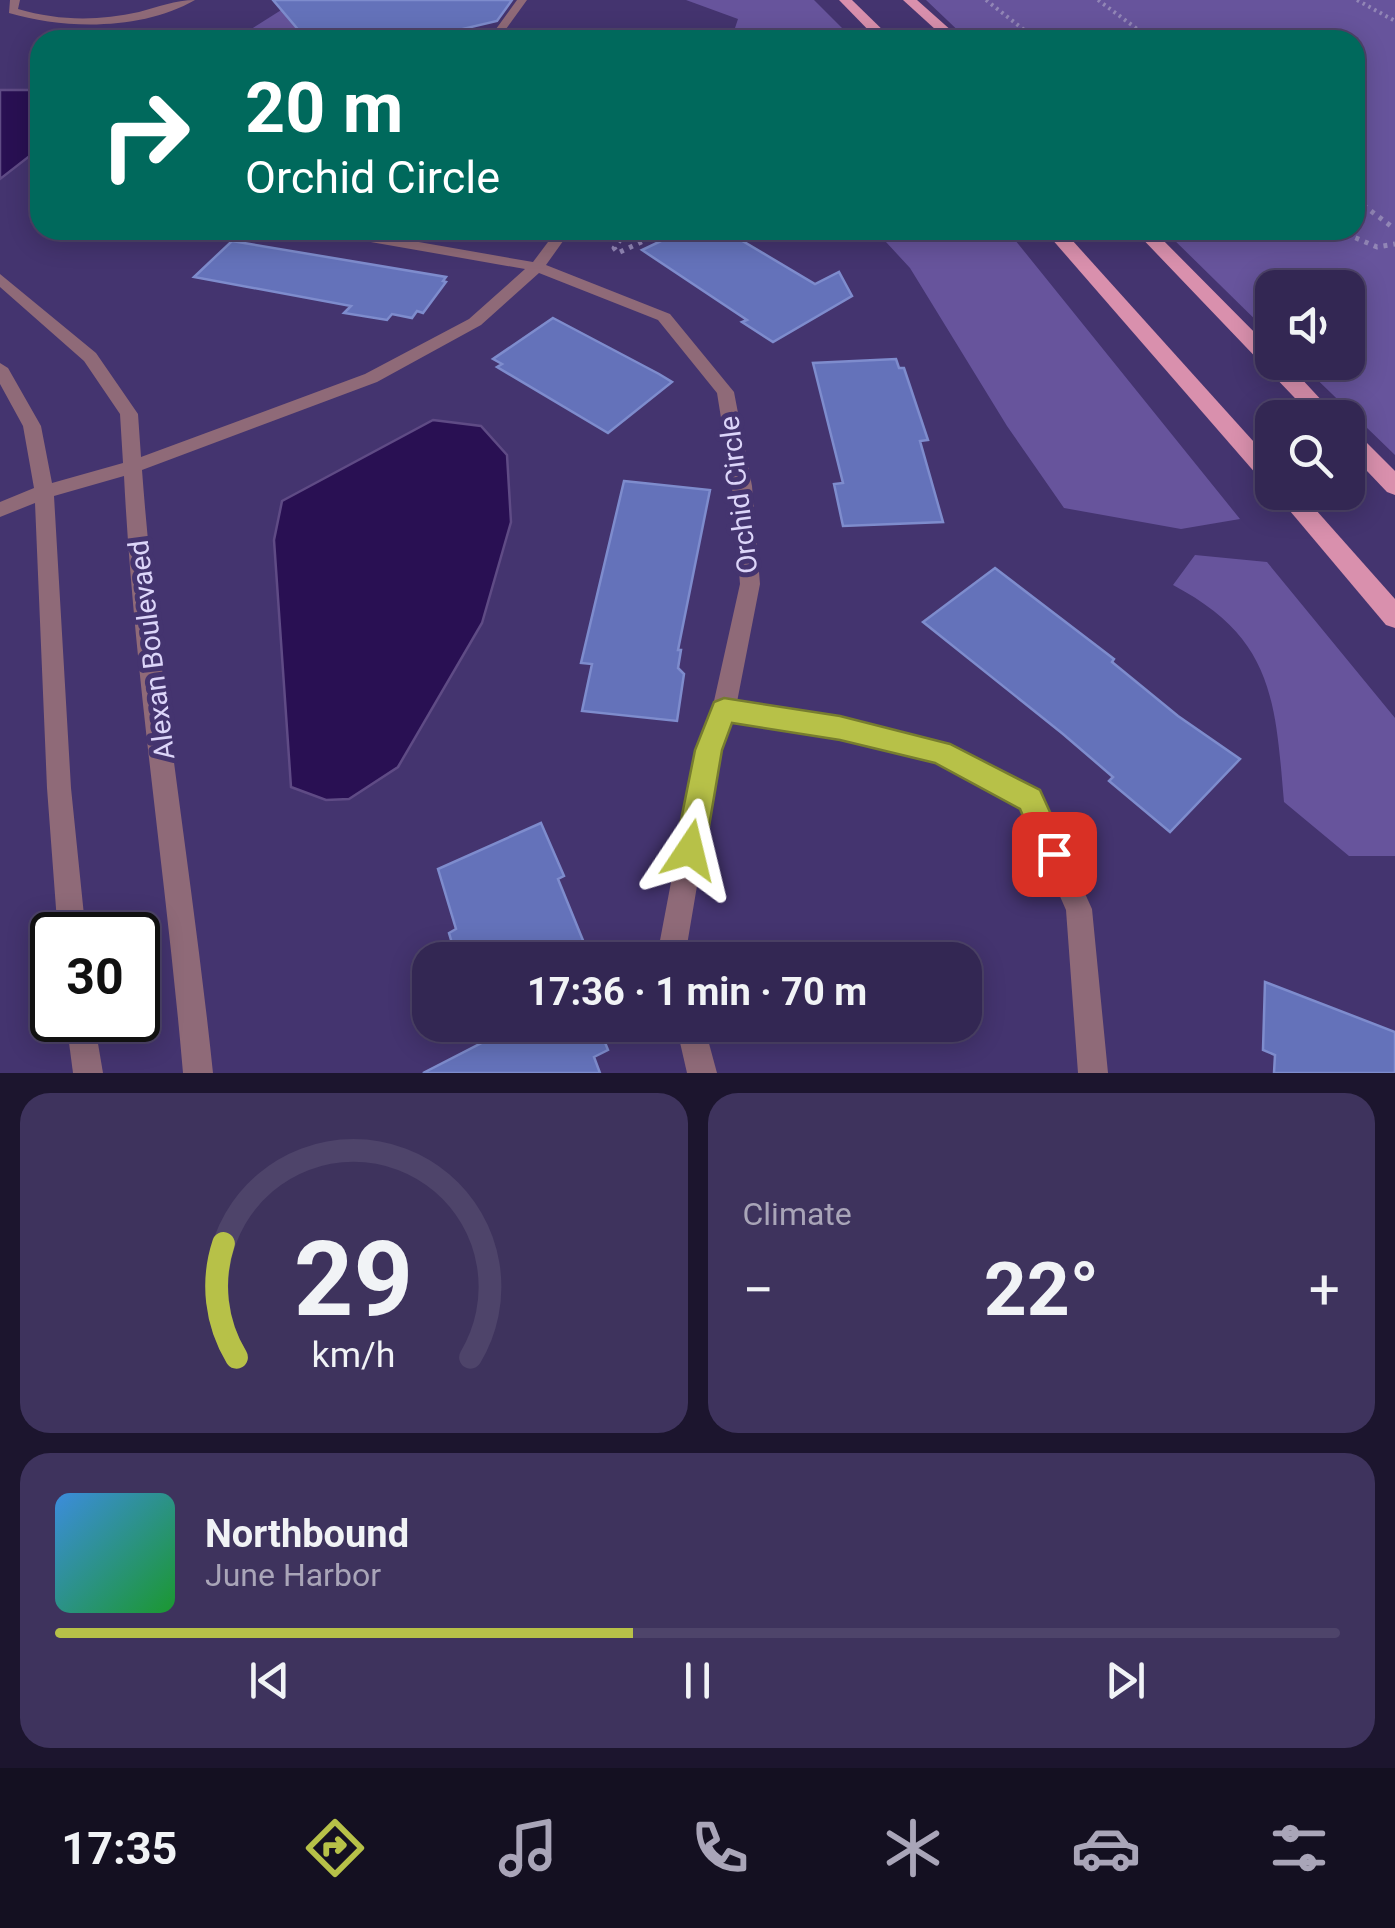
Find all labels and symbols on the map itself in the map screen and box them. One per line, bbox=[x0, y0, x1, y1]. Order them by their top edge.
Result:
street label: Orchid Circle bbox=[712, 414, 765, 576]
street label: Alexan Boulevaed bbox=[122, 538, 181, 762]
position arrow bbox=[638, 798, 742, 902]
pin bbox=[1012, 812, 1097, 897]
speed limit sign: 30 bbox=[30, 912, 160, 1042]

